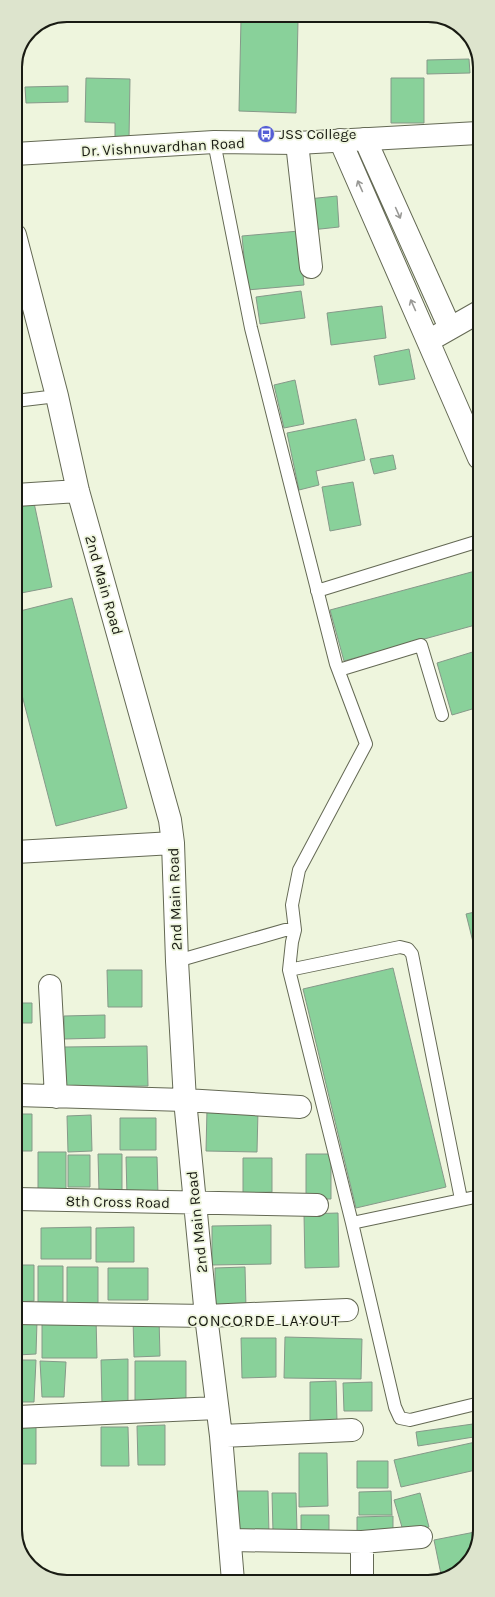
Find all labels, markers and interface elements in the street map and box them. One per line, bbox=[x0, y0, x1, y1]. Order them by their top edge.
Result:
bus stop icon: JSS College bbox=[256, 124, 276, 144]
place label: JSS College bbox=[279, 125, 356, 143]
street label: Dr. Vishnuvardhan Road bbox=[81, 134, 245, 160]
one-way arrow bbox=[356, 180, 363, 192]
one-way arrow bbox=[395, 207, 402, 219]
one-way arrow bbox=[408, 299, 416, 311]
street label: 2nd Main Road bbox=[81, 533, 127, 637]
street label: 2nd Main Road bbox=[164, 847, 186, 951]
street label: 2nd Main Road bbox=[183, 1170, 211, 1274]
street label: 8th Cross Road bbox=[66, 1192, 170, 1212]
district label: CONCORDE LAYOUT bbox=[188, 1311, 340, 1330]

